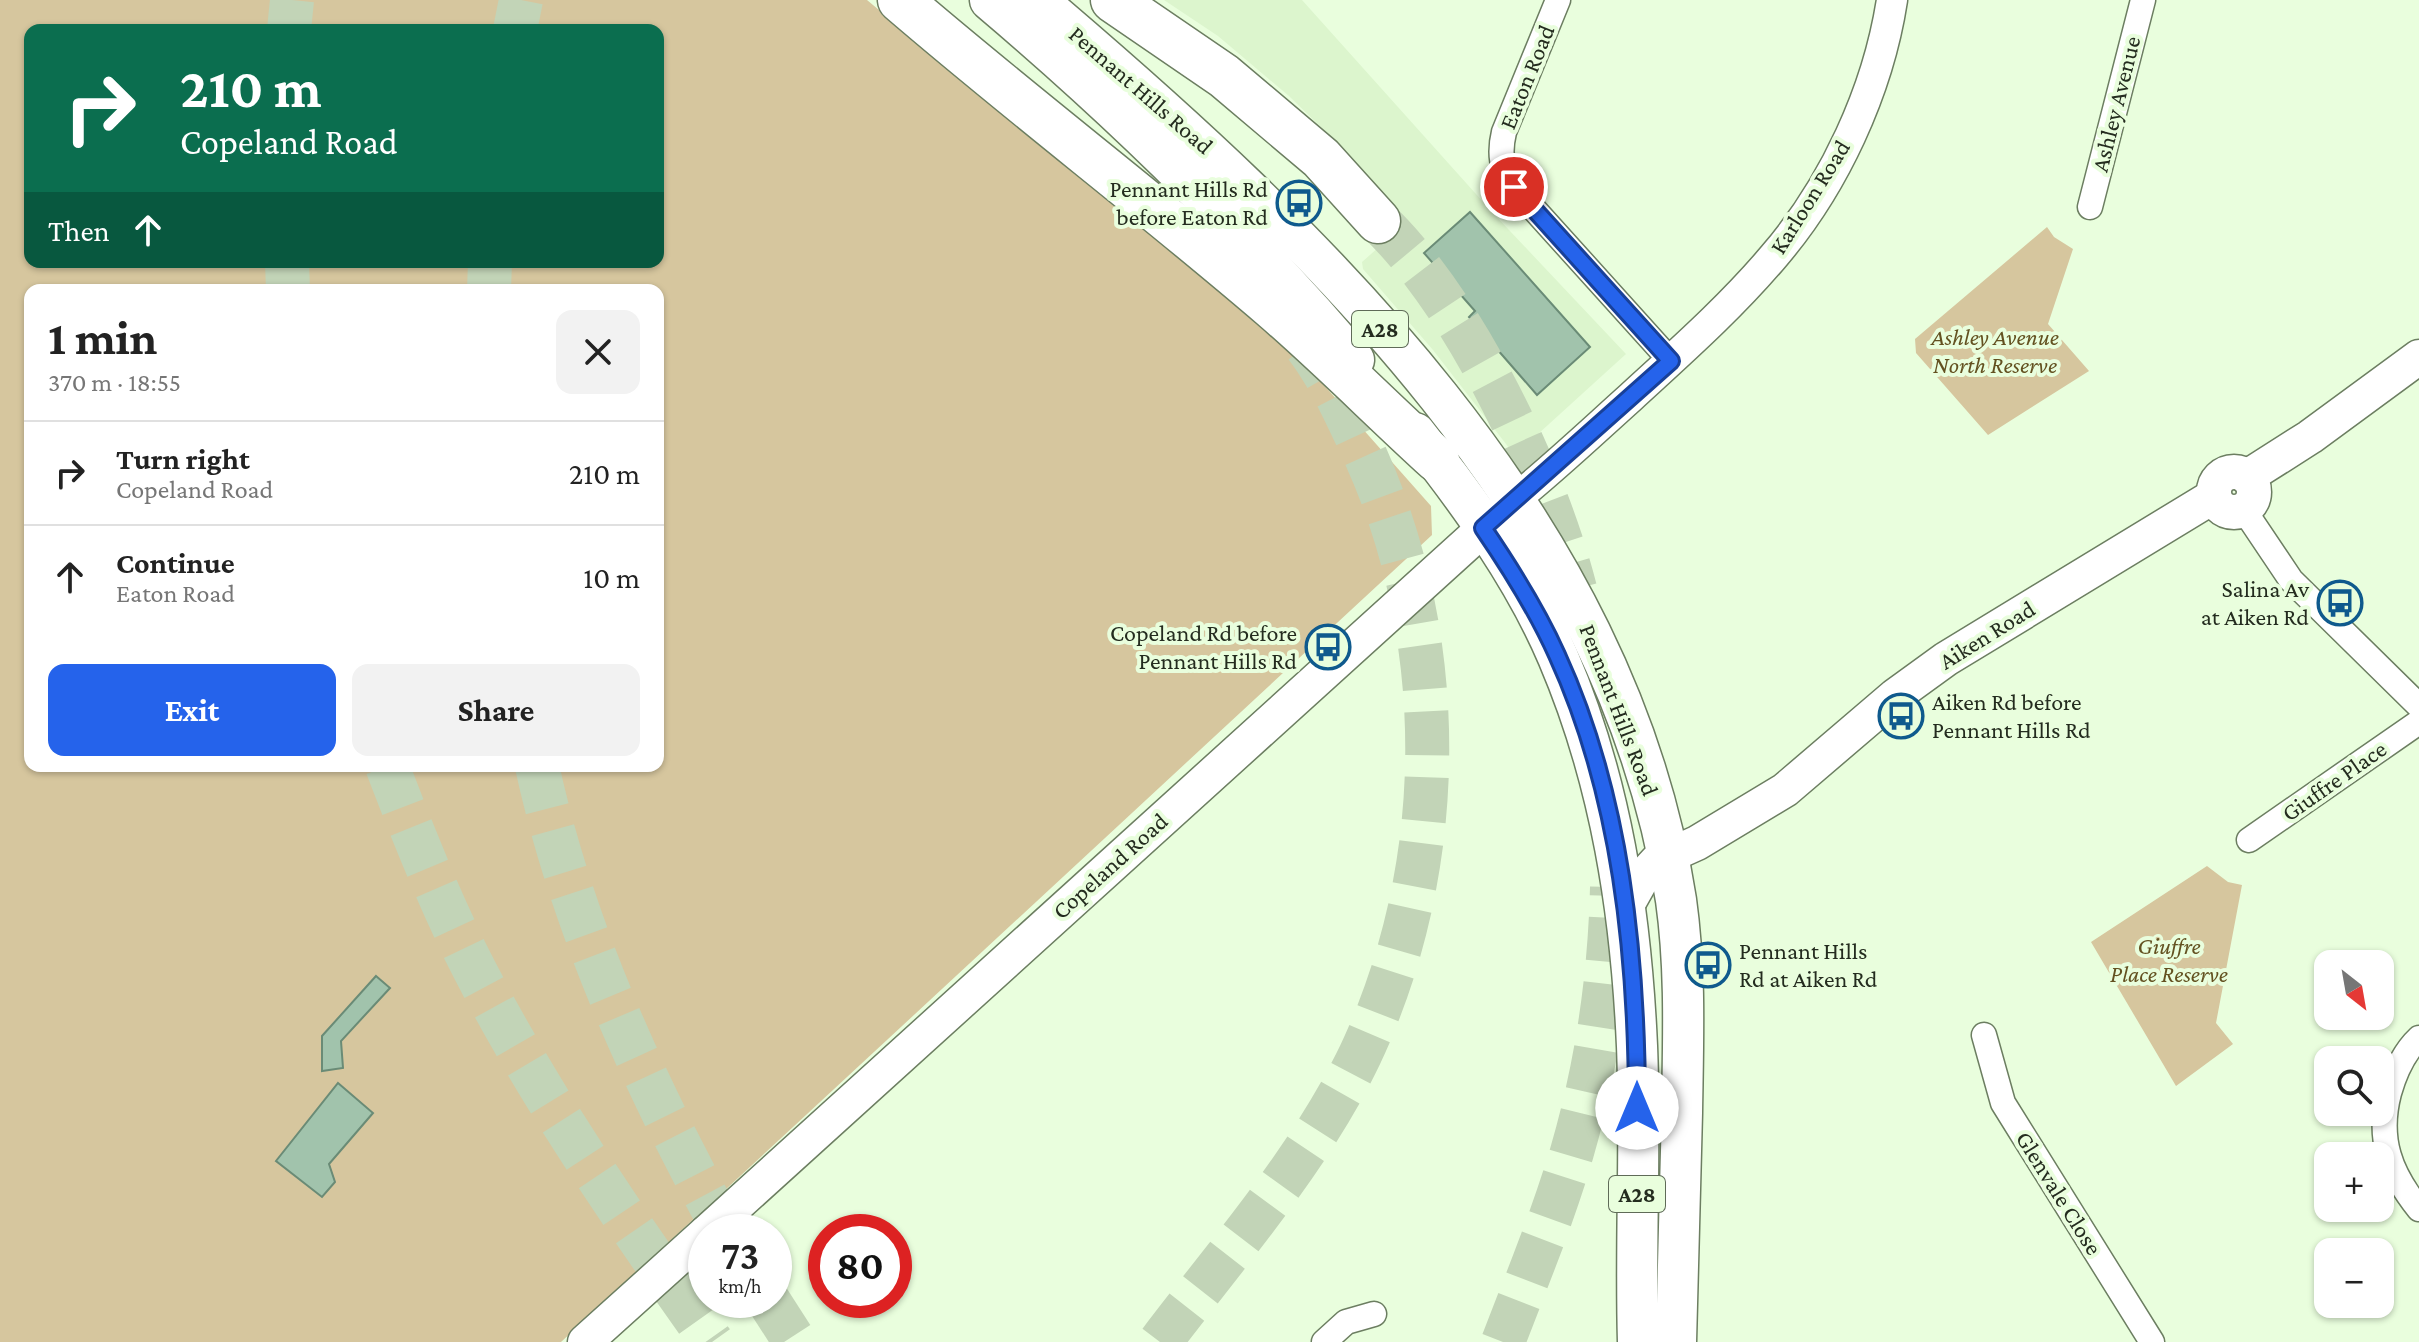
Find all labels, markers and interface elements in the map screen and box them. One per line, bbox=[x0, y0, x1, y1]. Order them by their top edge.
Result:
street label: Pennant Hills Road bbox=[1064, 20, 1219, 160]
street label: Eaton Road bbox=[1493, 20, 1560, 133]
street label: Ashley Avenue bbox=[2086, 33, 2145, 175]
icon: right bbox=[48, 56, 152, 160]
text: 210 m bbox=[180, 57, 322, 119]
text: Copeland Road bbox=[180, 122, 398, 162]
street label: Karloon Road bbox=[1764, 134, 1855, 259]
pin bbox=[1480, 153, 1548, 221]
icon: arrive bbox=[1492, 165, 1536, 209]
place label: Pennant Hills Rd before Eaton Rd bbox=[1109, 175, 1268, 230]
bus stop icon: Pennant Hills Rd before Eaton Rd bbox=[1275, 179, 1323, 227]
icon: ahead bbox=[126, 208, 170, 252]
text: Then bbox=[48, 214, 110, 247]
button: close bbox=[556, 310, 640, 394]
text: 1 min bbox=[48, 311, 157, 364]
road number: A28 bbox=[1352, 311, 1408, 347]
park label: Ashley Avenue North Reserve bbox=[1930, 323, 2059, 378]
text: 370 m · 18:55 bbox=[48, 368, 181, 397]
text: Turn right bbox=[116, 442, 250, 475]
icon: right bbox=[48, 451, 92, 495]
text: 210 m bbox=[569, 457, 640, 490]
text: Copeland Road bbox=[116, 475, 273, 504]
text: Continue bbox=[116, 546, 235, 579]
icon: ahead bbox=[48, 555, 92, 599]
text: 10 m bbox=[583, 561, 640, 594]
place label: Salina Av at Aiken Rd bbox=[2201, 575, 2310, 630]
text: Eaton Road bbox=[116, 579, 235, 608]
bus stop icon: Salina Av at Aiken Rd bbox=[2316, 579, 2364, 627]
street label: Aiken Road bbox=[1934, 594, 2040, 675]
place label: Copeland Rd before Pennant Hills Rd bbox=[1110, 619, 1297, 674]
street label: Pennant Hills Road bbox=[1574, 620, 1665, 800]
bus stop icon: Copeland Rd before Pennant Hills Rd bbox=[1304, 623, 1352, 671]
button: Exit bbox=[48, 664, 336, 756]
button: Share bbox=[352, 664, 640, 756]
place label: Aiken Rd before Pennant Hills Rd bbox=[1932, 688, 2091, 743]
bus stop icon: Aiken Rd before Pennant Hills Rd bbox=[1877, 692, 1925, 740]
street label: Giuffre Place bbox=[2276, 735, 2391, 826]
street label: Copeland Road bbox=[1047, 807, 1173, 924]
park label: Giuffre Place Reserve bbox=[2110, 932, 2228, 987]
place label: Pennant Hills Rd at Aiken Rd bbox=[1739, 937, 1878, 992]
bus stop icon: Pennant Hills Rd at Aiken Rd bbox=[1684, 941, 1732, 989]
north arrow bbox=[2314, 950, 2394, 1030]
map controls bbox=[2314, 950, 2394, 1318]
button: search bbox=[2314, 1046, 2394, 1126]
position arrow bbox=[1595, 1066, 1679, 1150]
street label: Glenvale Close bbox=[2011, 1126, 2108, 1259]
button: + bbox=[2314, 1142, 2394, 1222]
road number: A28 bbox=[1609, 1176, 1665, 1212]
speed limit sign: 80 bbox=[808, 1214, 912, 1318]
text: 73 bbox=[721, 1233, 759, 1278]
button: − bbox=[2314, 1238, 2394, 1318]
text: km/h bbox=[718, 1275, 762, 1297]

